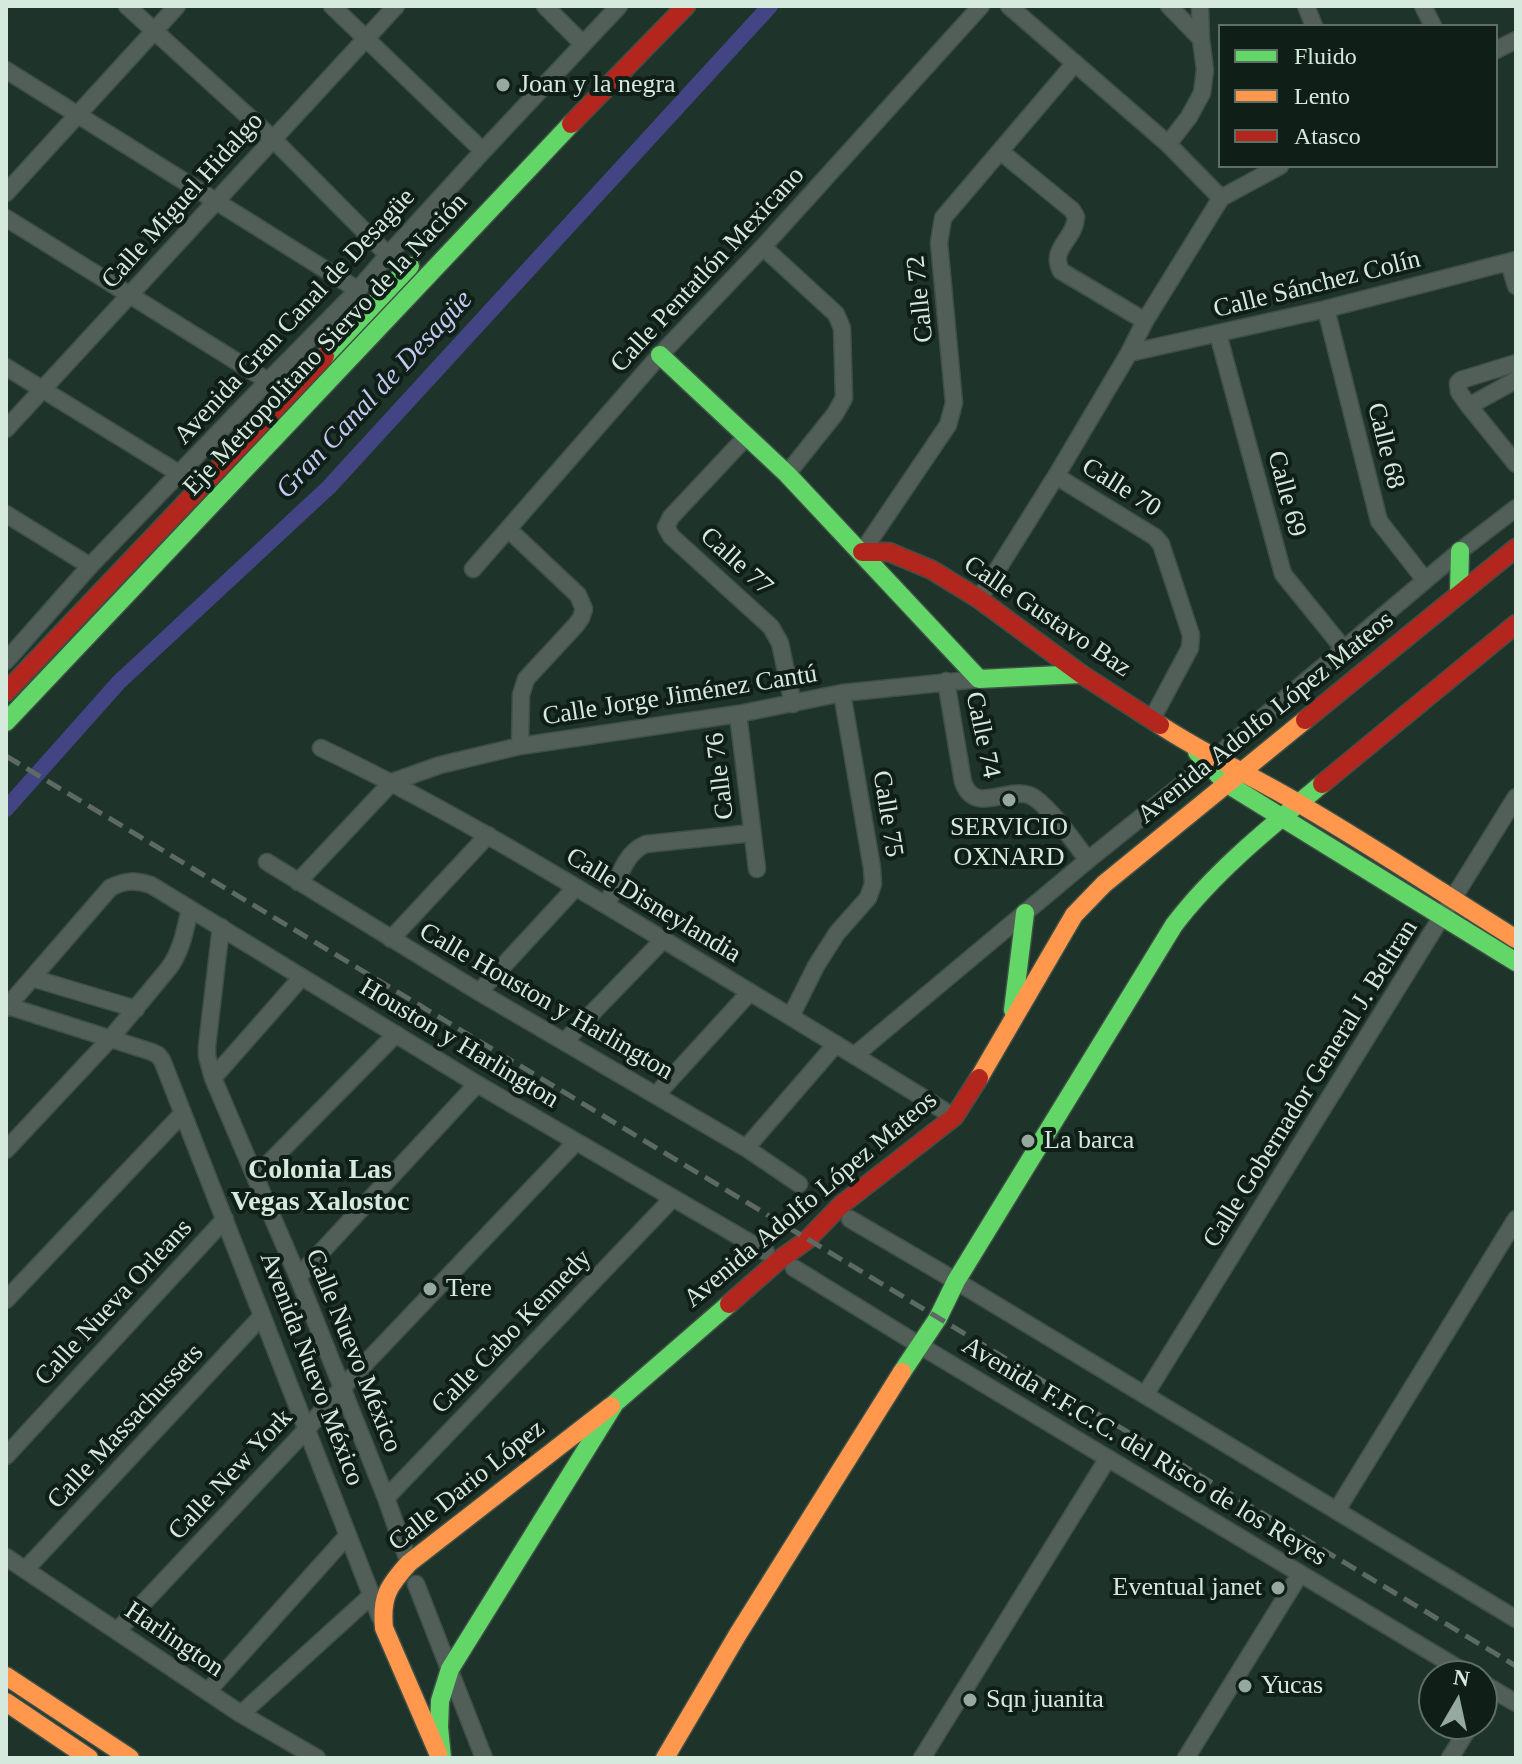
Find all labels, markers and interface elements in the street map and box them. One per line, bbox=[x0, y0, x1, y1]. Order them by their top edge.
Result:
legend bbox=[1218, 24, 1498, 168]
text: Fluido bbox=[1294, 43, 1357, 69]
place label: Joan y la negra bbox=[519, 69, 676, 101]
marker: Joan y la negra bbox=[494, 76, 512, 94]
text: Lento bbox=[1294, 83, 1350, 109]
street label: Calle Miguel Hidalgo bbox=[96, 106, 270, 296]
text: Atasco bbox=[1294, 123, 1361, 149]
street label: Calle Pentatlón Mexicano bbox=[605, 161, 811, 379]
street label: Avenida Gran Canal de Desagüe bbox=[168, 182, 422, 452]
street label: Eje Metropolitano Siervo de la Nación bbox=[177, 187, 475, 503]
street label: Calle Sánchez Colín bbox=[1210, 244, 1424, 326]
street label: Calle 72 bbox=[901, 254, 941, 344]
water label: Gran Canal de Desagüe bbox=[270, 284, 480, 506]
street label: Calle 68 bbox=[1359, 400, 1411, 492]
street label: Calle 69 bbox=[1260, 448, 1312, 540]
street label: Calle 70 bbox=[1076, 452, 1166, 524]
street label: Calle 77 bbox=[693, 521, 779, 603]
street label: Calle Gustavo Baz bbox=[957, 550, 1137, 684]
street label: Avenida Adolfo López Mateos bbox=[1132, 605, 1400, 831]
street label: Calle Jorge Jiménez Cantú bbox=[541, 659, 819, 733]
street label: Calle 74 bbox=[958, 689, 1006, 781]
street label: Calle 76 bbox=[700, 731, 742, 821]
street label: Calle 75 bbox=[865, 768, 909, 860]
marker: SERVICIO OXNARD bbox=[1000, 791, 1018, 809]
place label: SERVICIO OXNARD bbox=[950, 812, 1068, 874]
street label: Calle Disneylandia bbox=[560, 841, 746, 971]
street label: Calle Gobernador General J. Beltran bbox=[1197, 914, 1425, 1254]
street label: Calle Houston y Harlington bbox=[413, 916, 679, 1088]
street label: Houston y Harlington bbox=[354, 972, 564, 1116]
street label: Avenida Adolfo López Mateos bbox=[678, 1085, 944, 1315]
place label: La barca bbox=[1044, 1125, 1134, 1157]
marker: La barca bbox=[1019, 1132, 1037, 1150]
district label: Colonia Las Vegas Xalostoc bbox=[231, 1154, 409, 1220]
street label: Calle Nueva Orleans bbox=[29, 1213, 199, 1393]
street label: Calle Cabo Kennedy bbox=[426, 1243, 598, 1421]
street label: Calle Nuevo México bbox=[298, 1245, 408, 1457]
street label: Avenida Nuevo México bbox=[252, 1248, 370, 1490]
place label: Tere bbox=[446, 1273, 492, 1305]
marker: Tere bbox=[421, 1280, 439, 1298]
street label: Avenida F.F.C.C. del Risco de los Reyes bbox=[956, 1330, 1332, 1574]
street label: Calle Massachussets bbox=[41, 1338, 211, 1516]
street label: Calle New York bbox=[162, 1403, 300, 1547]
street label: Calle Dario López bbox=[383, 1413, 551, 1559]
place label: Eventual janet bbox=[1113, 1572, 1262, 1604]
marker: Eventual janet bbox=[1269, 1579, 1287, 1597]
street label: Harlington bbox=[119, 1596, 229, 1684]
north arrow bbox=[1418, 1660, 1498, 1740]
text: N bbox=[1452, 1664, 1471, 1691]
place label: Yucas bbox=[1261, 1670, 1323, 1702]
marker: Yucas bbox=[1236, 1677, 1254, 1695]
place label: Sqn juanita bbox=[986, 1684, 1104, 1716]
marker: Sqn juanita bbox=[961, 1691, 979, 1709]

